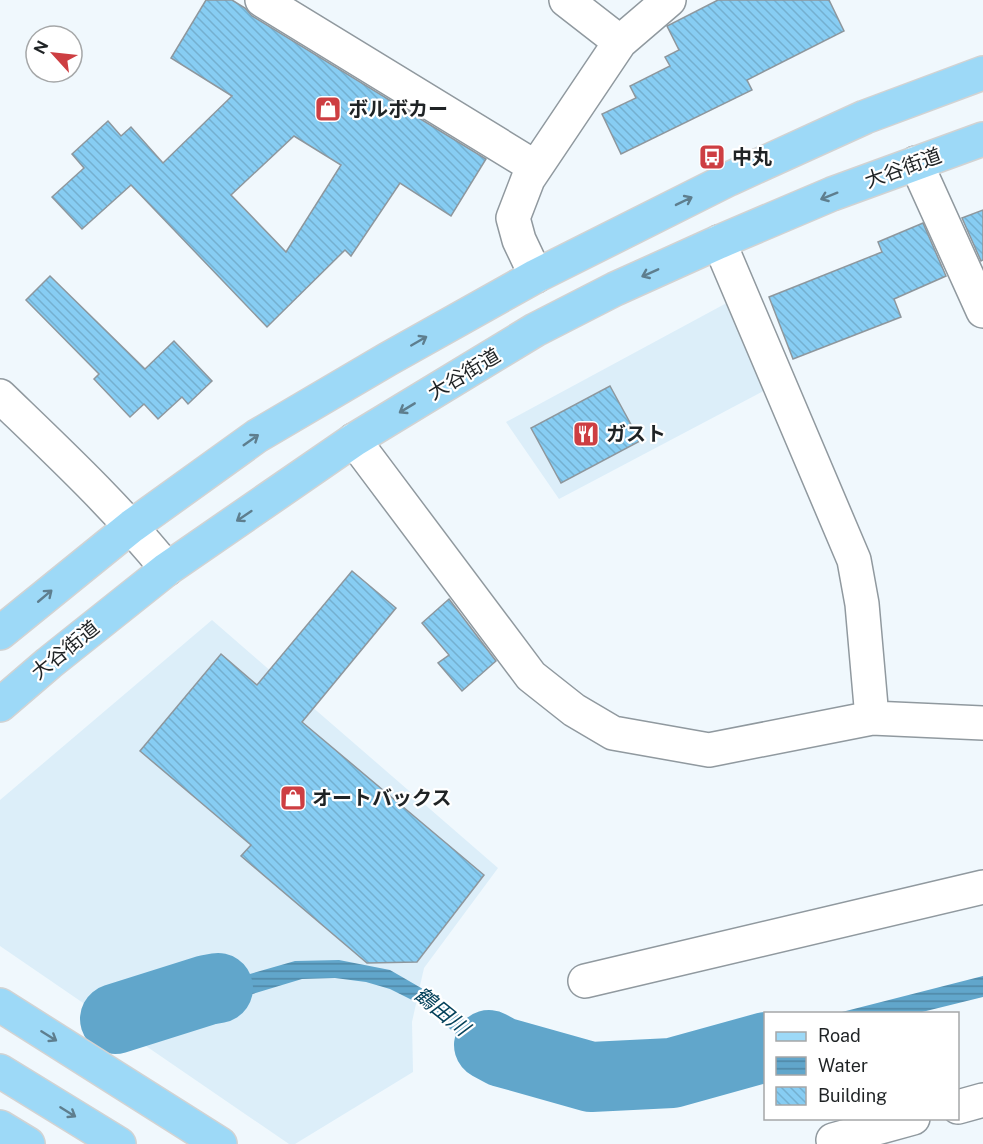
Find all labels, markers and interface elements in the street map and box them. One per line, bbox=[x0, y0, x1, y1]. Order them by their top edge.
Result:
north arrow bbox=[24, 24, 84, 84]
text: N bbox=[30, 38, 52, 57]
shop icon: ボルボカー bbox=[313, 94, 343, 124]
place label: ボルボカー bbox=[348, 97, 448, 121]
bus stop icon: 中丸 bbox=[697, 142, 727, 172]
street label: 大谷街道 bbox=[861, 143, 945, 193]
place label: 中丸 bbox=[732, 145, 772, 169]
one-way arrow bbox=[821, 191, 839, 202]
one-way arrow bbox=[675, 195, 692, 207]
one-way arrow bbox=[642, 267, 660, 279]
one-way arrow bbox=[410, 335, 427, 347]
street label: 大谷街道 bbox=[424, 343, 504, 405]
one-way arrow bbox=[399, 403, 416, 415]
restaurant icon: ガスト bbox=[571, 419, 601, 449]
place label: ガスト bbox=[606, 422, 666, 446]
one-way arrow bbox=[242, 434, 259, 446]
one-way arrow bbox=[236, 510, 253, 522]
one-way arrow bbox=[37, 589, 53, 602]
street label: 大谷街道 bbox=[26, 616, 104, 684]
shop icon: オートバックス bbox=[278, 783, 308, 813]
place label: オートバックス bbox=[312, 786, 451, 810]
water label: 鶴田川 bbox=[410, 981, 476, 1042]
legend bbox=[764, 1012, 959, 1120]
text: Road bbox=[818, 1025, 861, 1046]
one-way arrow bbox=[41, 1030, 57, 1042]
text: Water bbox=[818, 1055, 868, 1076]
text: Building bbox=[818, 1085, 887, 1106]
one-way arrow bbox=[59, 1107, 76, 1119]

